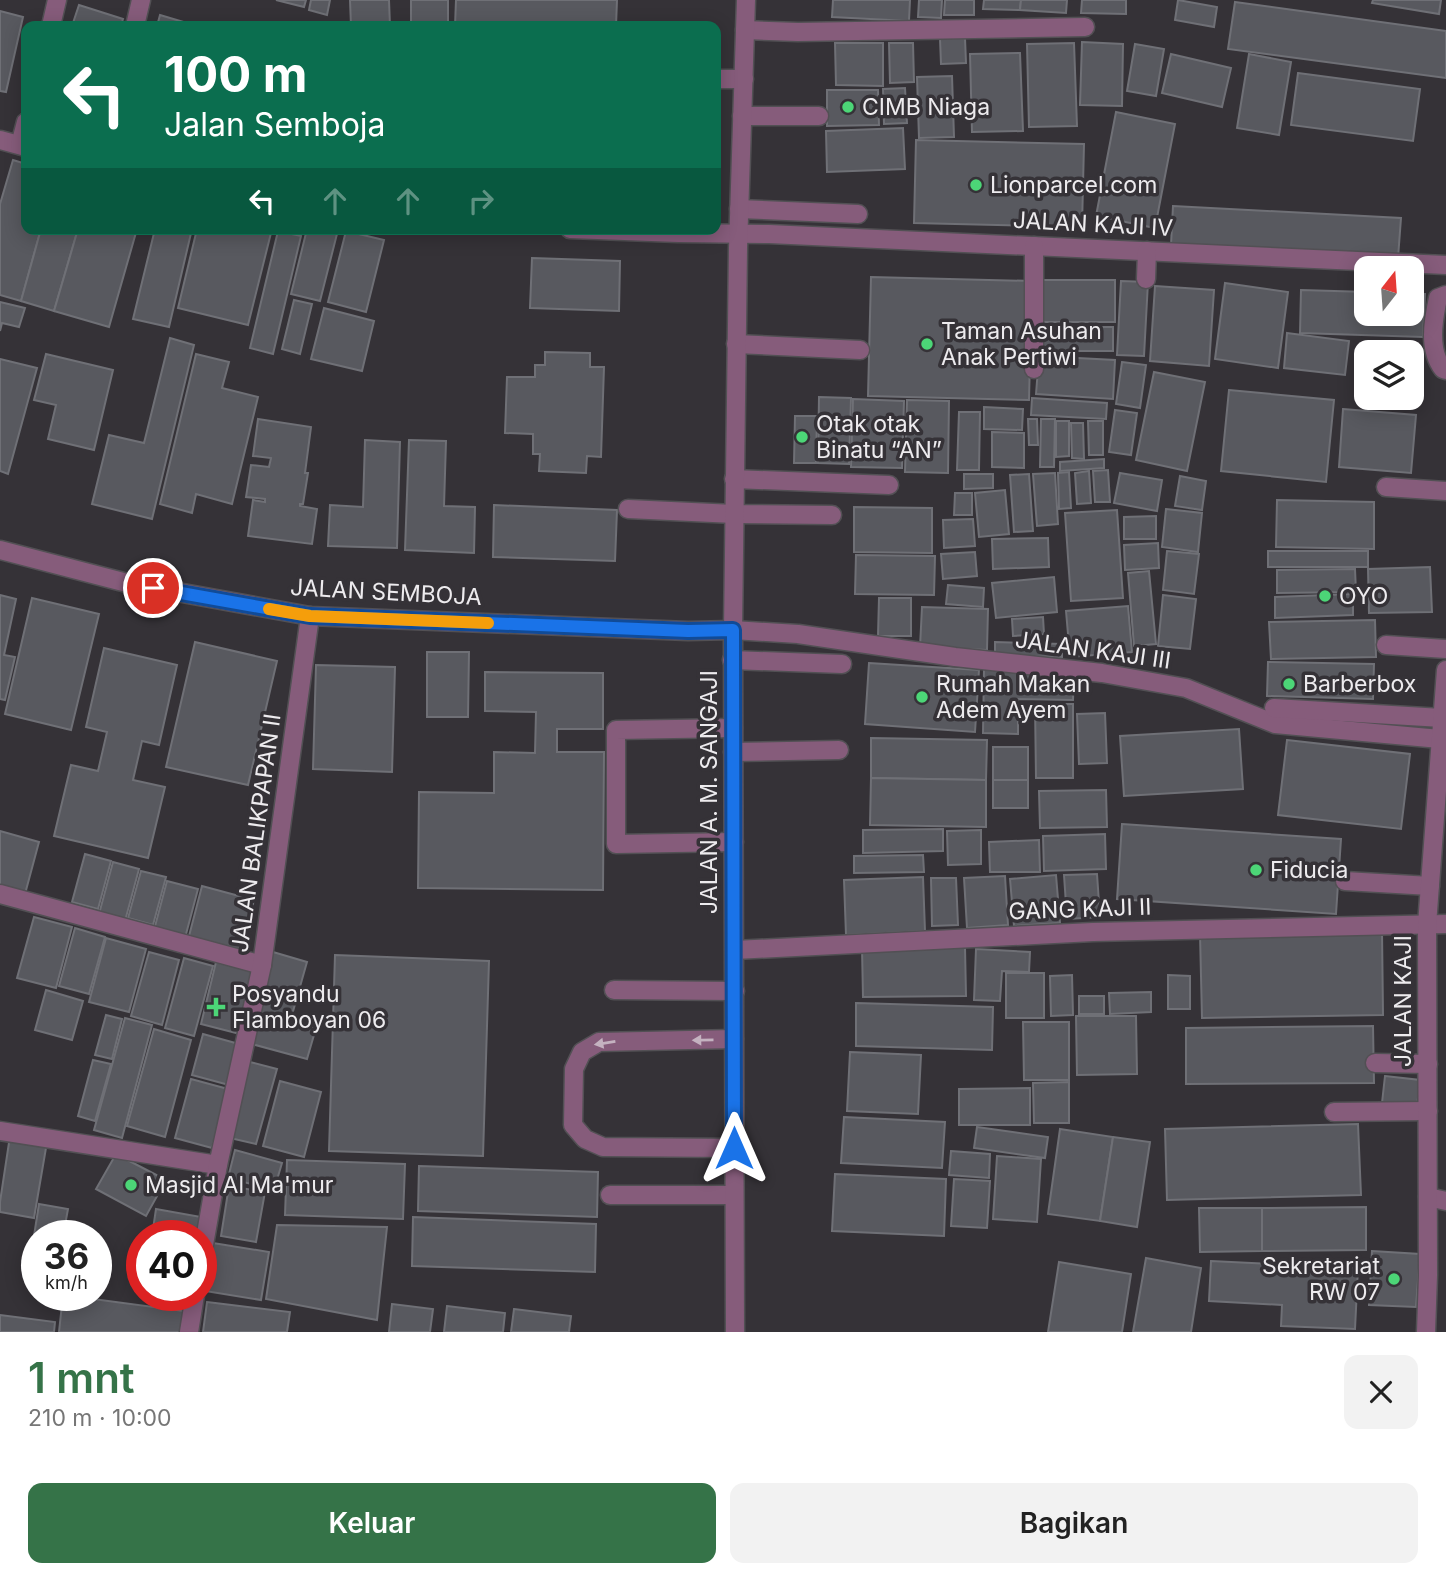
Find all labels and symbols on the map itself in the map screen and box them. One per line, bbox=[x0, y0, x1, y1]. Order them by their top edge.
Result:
place label: CIMB Niaga bbox=[862, 93, 990, 121]
marker: CIMB Niaga bbox=[840, 99, 856, 115]
place label: Lionparcel.com bbox=[990, 171, 1157, 199]
marker: Lionparcel.com bbox=[968, 177, 984, 193]
street label: JALAN KAJI IV bbox=[1012, 206, 1174, 242]
north arrow bbox=[1354, 256, 1424, 326]
place label: Taman Asuhan Anak Pertiwi bbox=[941, 317, 1102, 371]
marker: Taman Asuhan Anak Pertiwi bbox=[919, 336, 935, 352]
place label: Otak otak Binatu “AN” bbox=[816, 410, 942, 464]
marker: Otak otak Binatu “AN” bbox=[794, 429, 810, 445]
pin bbox=[123, 558, 183, 618]
street label: JALAN SEMBOJA bbox=[290, 573, 483, 611]
place label: OYO bbox=[1339, 582, 1388, 610]
marker: OYO bbox=[1317, 588, 1333, 604]
street label: JALAN KAJI III bbox=[1013, 625, 1173, 675]
street label: JALAN A. M. SANGAJI bbox=[695, 670, 723, 914]
place label: Rumah Makan Adem Ayem bbox=[936, 670, 1090, 724]
place label: Barberbox bbox=[1303, 670, 1416, 698]
marker: Barberbox bbox=[1281, 676, 1297, 692]
marker: Rumah Makan Adem Ayem bbox=[914, 689, 930, 705]
street label: JALAN BALIKPAPAN II bbox=[225, 712, 287, 954]
place label: Fiducia bbox=[1270, 856, 1348, 884]
marker: Fiducia bbox=[1248, 862, 1264, 878]
street label: GANG KAJI II bbox=[1008, 893, 1152, 925]
street label: JALAN KAJI bbox=[1389, 935, 1417, 1067]
place label: Posyandu Flamboyan 06 bbox=[232, 980, 386, 1034]
marker: Posyandu Flamboyan 06 bbox=[206, 997, 226, 1017]
one-way arrow bbox=[692, 1034, 714, 1046]
one-way arrow bbox=[594, 1038, 616, 1049]
position arrow bbox=[697, 1111, 771, 1185]
place label: Masjid Al Ma'mur bbox=[145, 1171, 334, 1199]
marker: Masjid Al Ma'mur bbox=[123, 1177, 139, 1193]
speed limit sign: 40 bbox=[126, 1220, 217, 1311]
place label: Sekretariat RW 07 bbox=[1262, 1252, 1380, 1306]
marker: Sekretariat RW 07 bbox=[1386, 1271, 1402, 1287]

